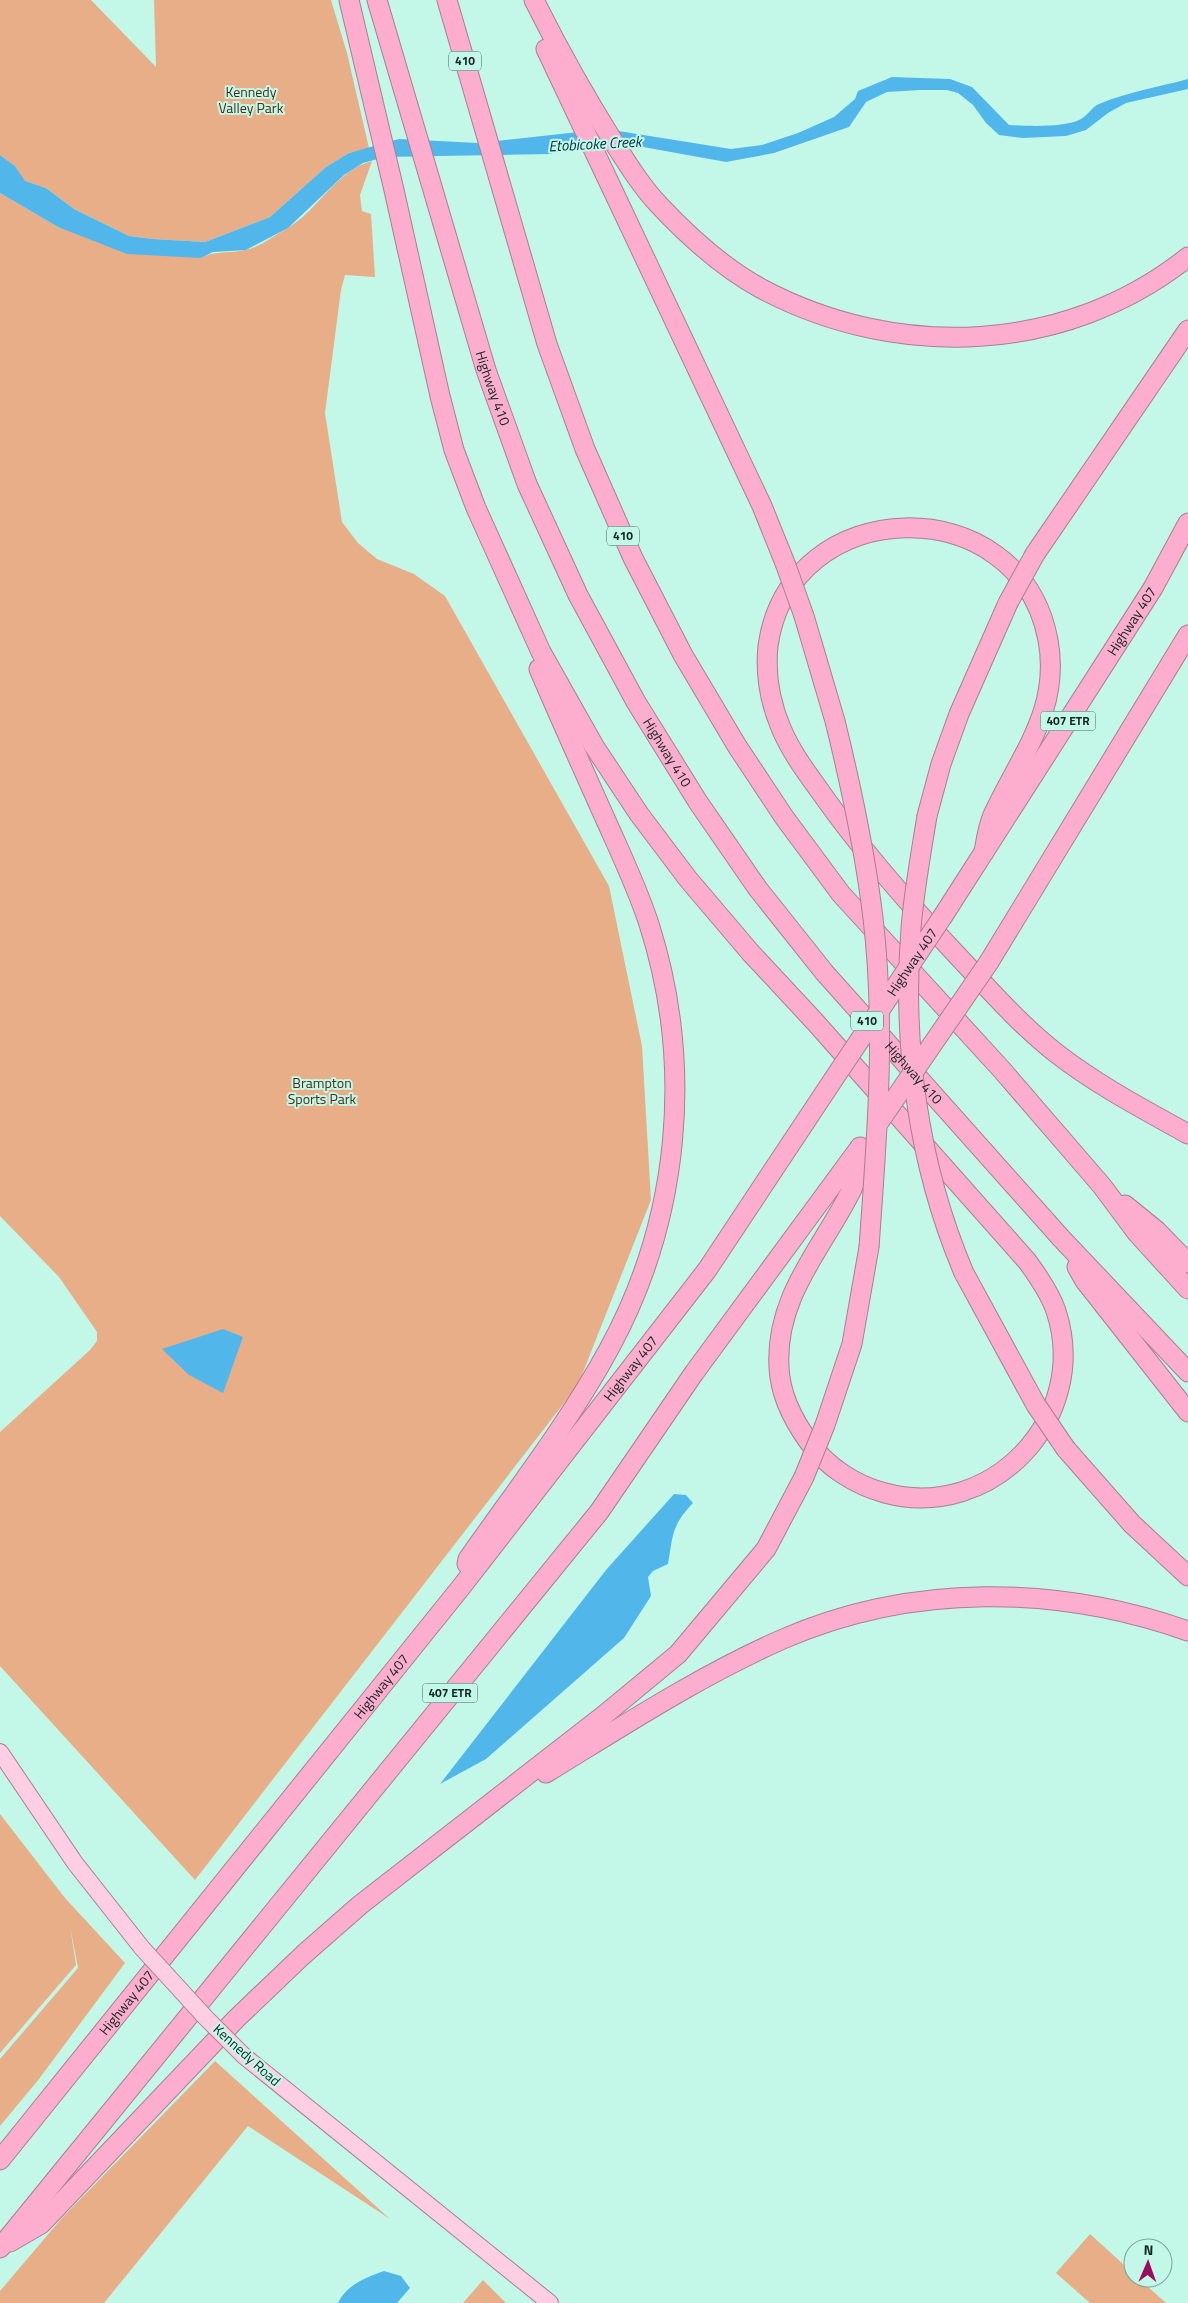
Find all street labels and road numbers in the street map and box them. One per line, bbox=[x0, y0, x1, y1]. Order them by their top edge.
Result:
road number: 410 bbox=[449, 51, 481, 70]
street label: Highway 410 bbox=[471, 348, 516, 428]
road number: 410 bbox=[607, 526, 639, 546]
street label: Highway 407 bbox=[1101, 582, 1161, 660]
road number: 407 ETR bbox=[1040, 711, 1096, 730]
street label: Highway 410 bbox=[638, 713, 697, 791]
street label: Highway 407 bbox=[881, 923, 942, 1000]
road number: 410 bbox=[851, 1011, 883, 1030]
street label: Highway 410 bbox=[880, 1036, 948, 1109]
street label: Highway 407 bbox=[598, 1331, 662, 1406]
street label: Highway 407 bbox=[348, 1649, 414, 1723]
road number: 407 ETR bbox=[422, 1684, 478, 1702]
street label: Highway 407 bbox=[94, 1965, 159, 2039]
street label: Kennedy Road bbox=[209, 2019, 286, 2091]

